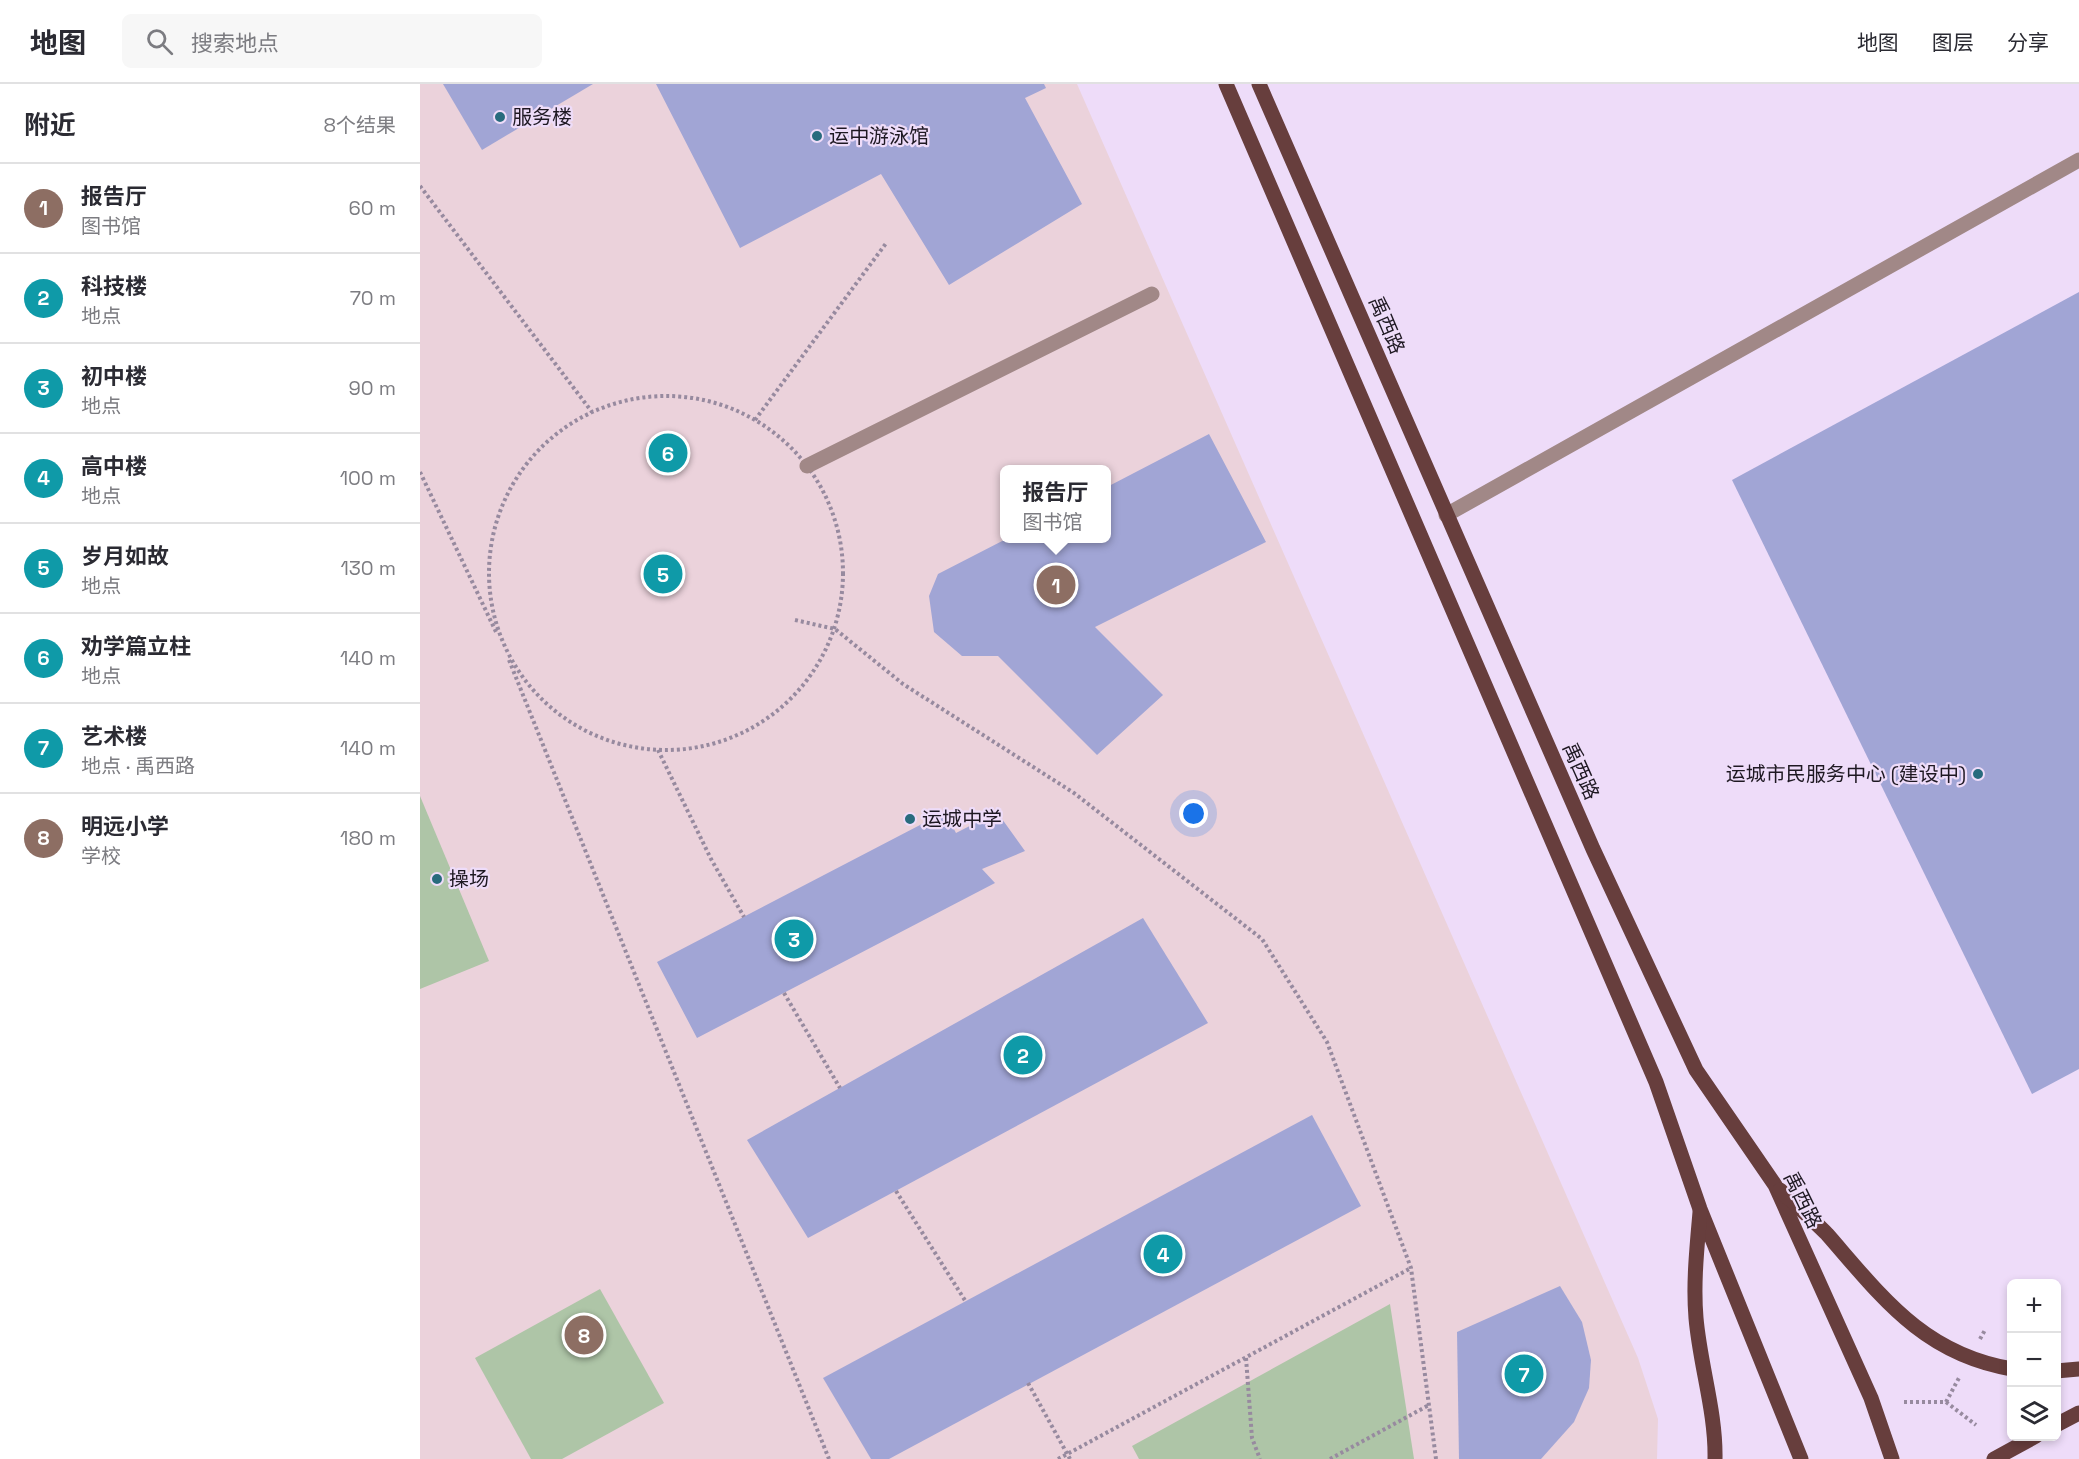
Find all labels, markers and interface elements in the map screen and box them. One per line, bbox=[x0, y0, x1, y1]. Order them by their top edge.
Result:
search box bbox=[122, 14, 542, 68]
text: 地图 bbox=[30, 25, 86, 61]
icon: search bbox=[143, 25, 176, 58]
text: 搜索地点 bbox=[191, 29, 279, 57]
text: 地图 bbox=[1857, 29, 1899, 56]
text: 图层 bbox=[1932, 29, 1974, 56]
text: 分享 bbox=[2007, 29, 2049, 56]
place label: 服务楼 bbox=[512, 104, 572, 130]
text: 附近 bbox=[24, 108, 76, 142]
marker: 服务楼 bbox=[493, 110, 507, 124]
text: 8个结果 bbox=[324, 112, 396, 138]
place label: 运中游泳馆 bbox=[829, 123, 929, 149]
marker: 运中游泳馆 bbox=[810, 129, 824, 143]
text: 报告厅 bbox=[81, 182, 147, 210]
text: 1 bbox=[39, 195, 48, 221]
text: 60 m bbox=[349, 195, 396, 221]
text: 图书馆 bbox=[81, 213, 141, 239]
text: 科技楼 bbox=[81, 272, 147, 300]
text: 2 bbox=[38, 285, 49, 311]
text: 70 m bbox=[350, 285, 396, 311]
street label: 禹西路 bbox=[1363, 292, 1411, 358]
text: 地点 bbox=[81, 303, 121, 329]
text: 初中楼 bbox=[81, 362, 147, 390]
text: 3 bbox=[37, 375, 50, 401]
text: 90 m bbox=[349, 375, 396, 401]
text: 地点 bbox=[81, 393, 121, 419]
pin: 6 bbox=[648, 430, 688, 476]
text: 高中楼 bbox=[81, 452, 147, 480]
text: 4 bbox=[37, 465, 50, 491]
text: 100 m bbox=[340, 465, 396, 491]
popup bbox=[1000, 465, 1111, 543]
text: 报告厅 bbox=[1022, 478, 1089, 506]
text: 地点 bbox=[81, 483, 121, 509]
text: 图书馆 bbox=[1022, 509, 1082, 535]
text: 岁月如故 bbox=[81, 542, 169, 570]
pin: 5 bbox=[644, 552, 682, 596]
text: 5 bbox=[38, 555, 50, 581]
text: 130 m bbox=[340, 555, 396, 581]
pin: 1 bbox=[1036, 562, 1076, 608]
text: 地点 bbox=[81, 573, 121, 599]
text: 劝学篇立柱 bbox=[81, 632, 191, 660]
text: 6 bbox=[37, 645, 50, 671]
text: 140 m bbox=[340, 645, 396, 671]
text: 地点 bbox=[81, 663, 121, 689]
text: 艺术楼 bbox=[81, 722, 147, 750]
text: 7 bbox=[38, 735, 49, 761]
text: 140 m bbox=[340, 735, 396, 761]
street label: 禹西路 bbox=[1557, 738, 1605, 804]
text: 地点 · 禹西路 bbox=[81, 753, 195, 779]
place label: 运城市民服务中心 (建设中) bbox=[1726, 761, 1966, 787]
marker: 运城市民服务中心 (建设中) bbox=[1971, 767, 1985, 781]
your location bbox=[1179, 799, 1208, 828]
place label: 运城中学 bbox=[922, 806, 1002, 832]
text: 明远小学 bbox=[81, 812, 169, 840]
marker: 运城中学 bbox=[903, 812, 917, 826]
text: 8 bbox=[38, 825, 50, 851]
text: 180 m bbox=[340, 825, 396, 851]
text: 学校 bbox=[81, 843, 121, 869]
place label: 操场 bbox=[449, 866, 489, 892]
marker: 操场 bbox=[430, 872, 444, 886]
pin: 3 bbox=[774, 916, 814, 962]
pin: 2 bbox=[1004, 1032, 1042, 1078]
street label: 禹西路 bbox=[1778, 1167, 1828, 1233]
pin: 4 bbox=[1144, 1232, 1182, 1276]
map controls bbox=[2007, 1279, 2061, 1441]
button: + bbox=[2007, 1279, 2061, 1333]
pin: 8 bbox=[564, 1312, 604, 1358]
button: − bbox=[2007, 1333, 2061, 1387]
pin: 7 bbox=[1504, 1352, 1544, 1396]
button: layers bbox=[2007, 1387, 2061, 1441]

